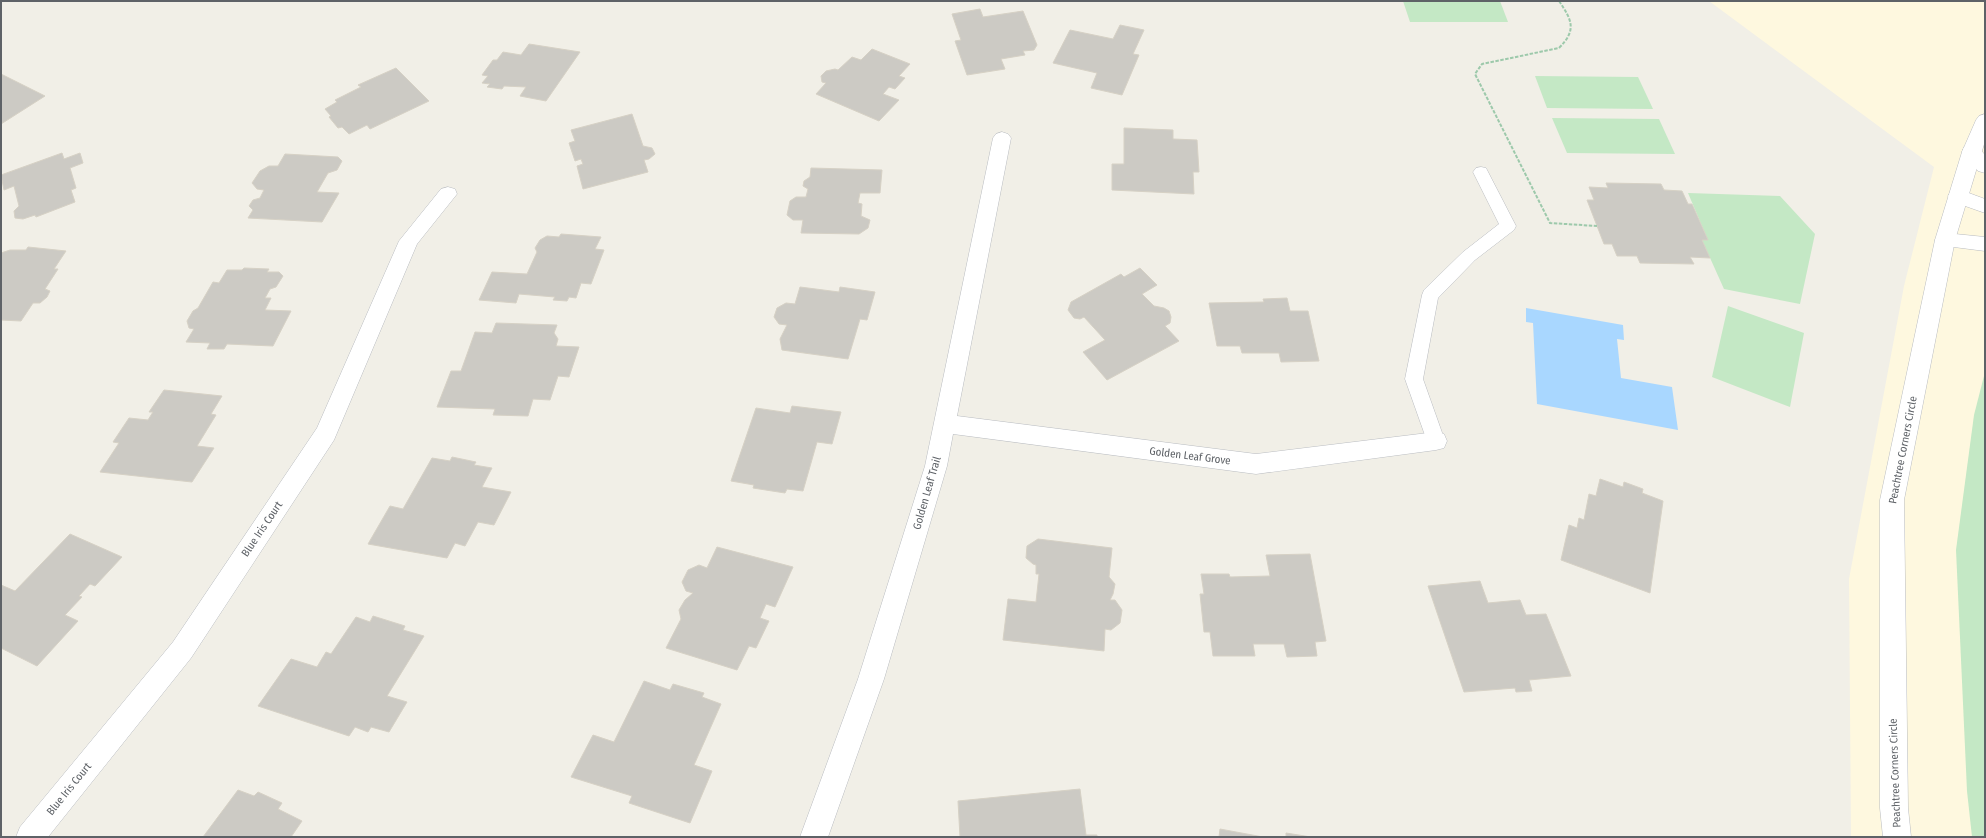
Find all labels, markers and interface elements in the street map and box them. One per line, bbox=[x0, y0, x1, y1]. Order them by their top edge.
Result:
street label: Peachtree Corners Circle bbox=[1886, 395, 1920, 505]
street label: Golden Leaf Grove bbox=[1149, 445, 1231, 467]
street label: Golden Leaf Trail bbox=[910, 455, 944, 531]
street label: Blue Iris Court bbox=[239, 499, 285, 559]
street label: Peachtree Corners Circle bbox=[1887, 718, 1903, 828]
street label: Blue Iris Court bbox=[44, 760, 94, 818]

